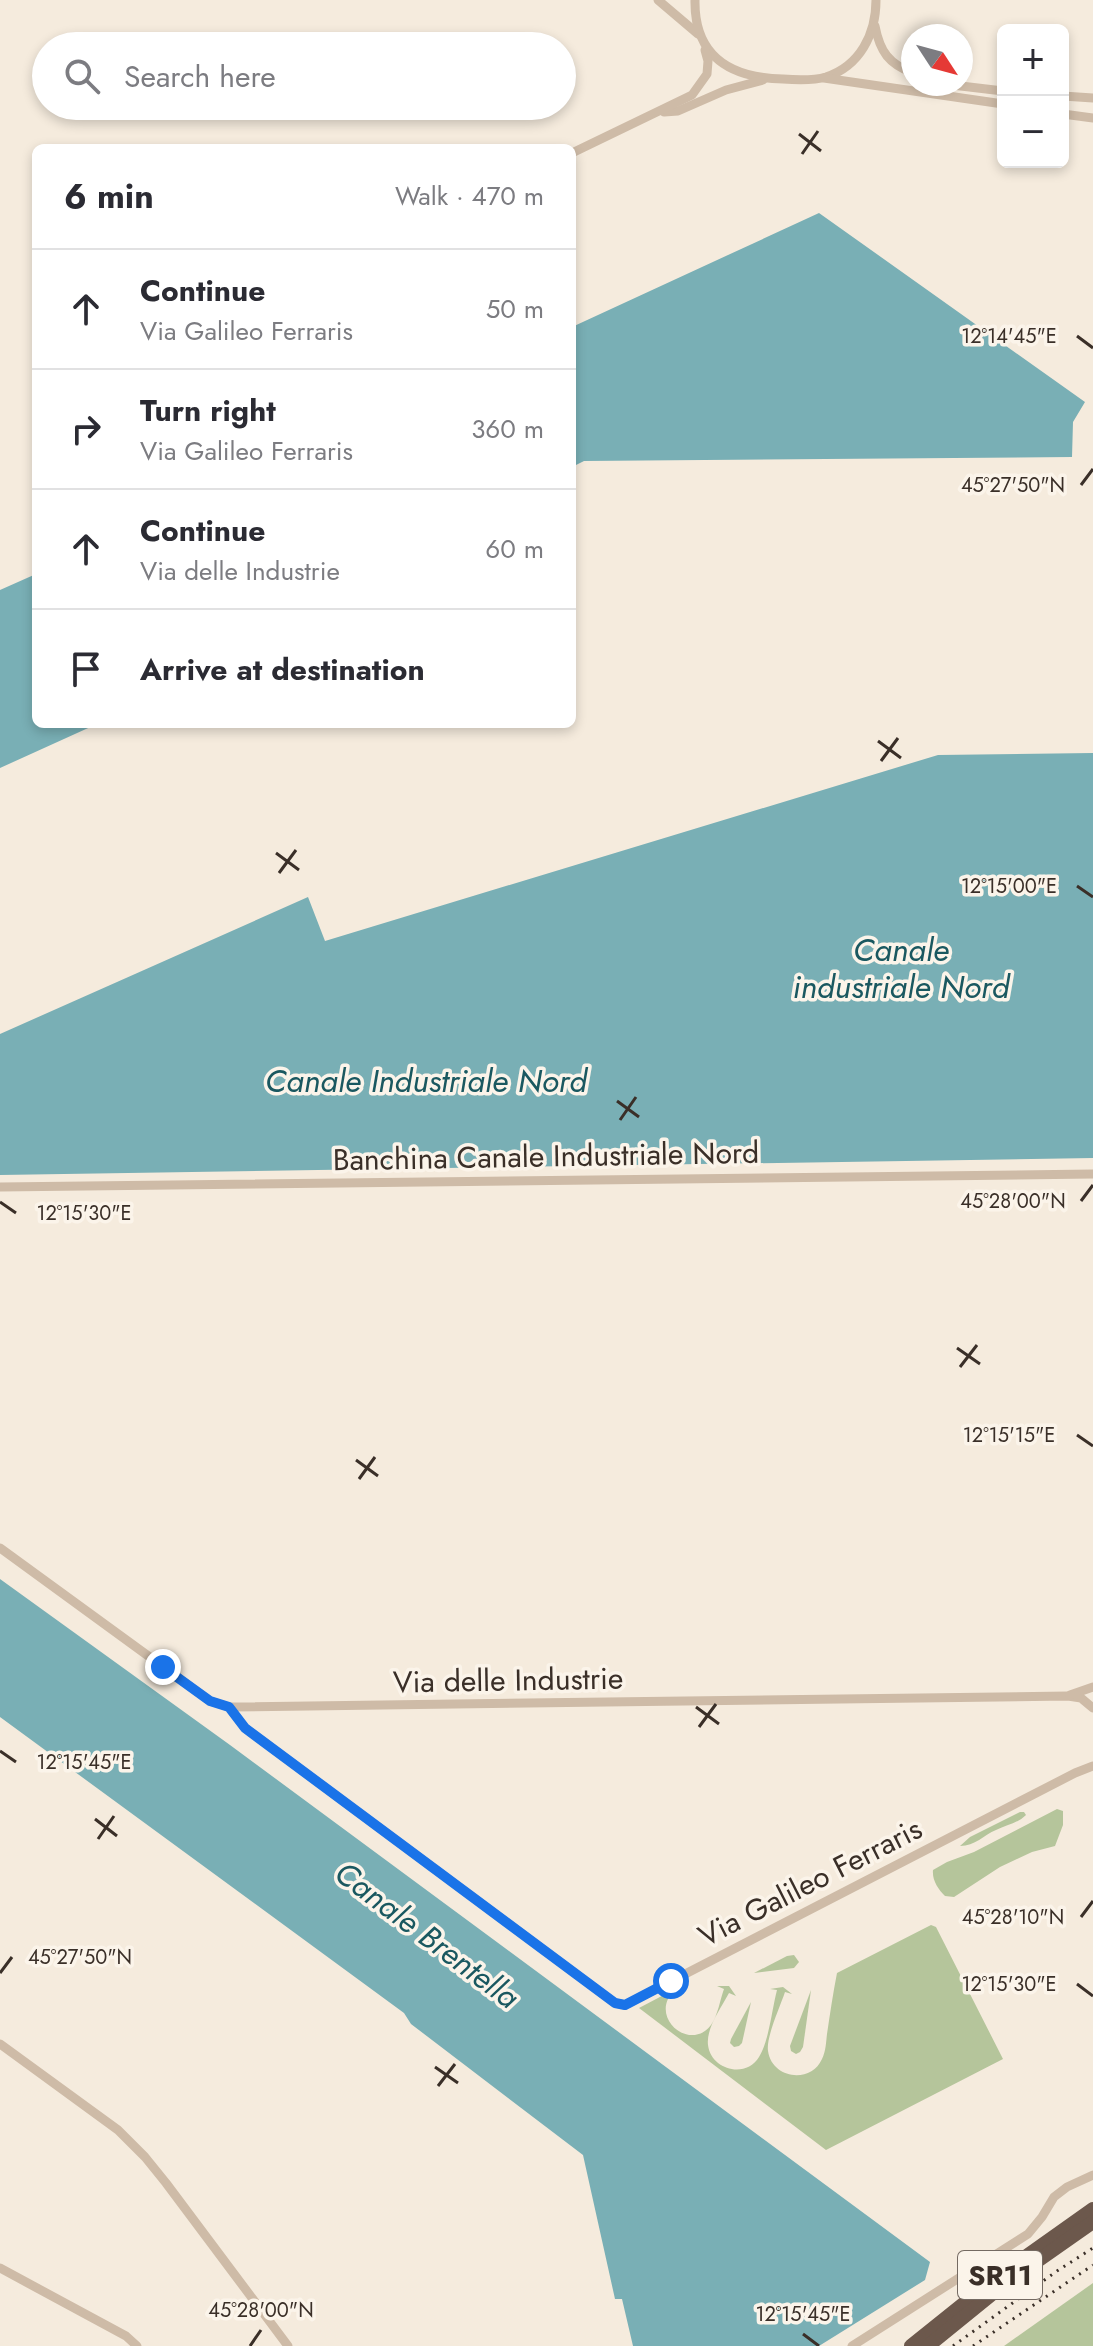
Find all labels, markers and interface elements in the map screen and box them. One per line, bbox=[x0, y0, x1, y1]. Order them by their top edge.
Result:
north arrow bbox=[901, 24, 973, 96]
map controls bbox=[997, 24, 1069, 168]
button: + bbox=[997, 24, 1069, 96]
search box bbox=[32, 32, 576, 120]
icon: search bbox=[60, 54, 104, 98]
text: Search here bbox=[124, 55, 276, 98]
button: − bbox=[997, 96, 1069, 168]
text: 6 min bbox=[64, 172, 154, 221]
text: Walk · 470 m bbox=[395, 177, 544, 215]
text: Continue bbox=[140, 269, 266, 312]
icon: ahead bbox=[64, 287, 108, 331]
text: 50 m bbox=[486, 290, 544, 328]
text: Via Galileo Ferraris bbox=[140, 312, 353, 350]
text: 12°14'45"E bbox=[961, 322, 1057, 351]
text: Turn right bbox=[140, 389, 276, 432]
icon: right bbox=[64, 407, 108, 451]
text: 360 m bbox=[471, 410, 544, 448]
text: Via Galileo Ferraris bbox=[140, 432, 353, 470]
text: 45°27'50"N bbox=[961, 471, 1065, 500]
text: Continue bbox=[140, 509, 266, 552]
icon: ahead bbox=[64, 527, 108, 571]
text: 60 m bbox=[485, 530, 544, 568]
text: Via delle Industrie bbox=[140, 552, 340, 590]
icon: arrive bbox=[64, 647, 108, 691]
text: Arrive at destination bbox=[140, 648, 425, 691]
text: 12°15'00"E bbox=[961, 872, 1057, 901]
water label: Canale industriale Nord bbox=[793, 927, 1011, 1010]
water label: Canale Industriale Nord bbox=[265, 1058, 588, 1104]
street label: Banchina Canale Industriale Nord bbox=[332, 1131, 760, 1181]
text: 45°28'00"N bbox=[960, 1187, 1066, 1216]
text: 12°15'30"E bbox=[36, 1199, 132, 1228]
text: 12°15'15"E bbox=[963, 1421, 1055, 1450]
route end bbox=[145, 1649, 181, 1685]
street label: Via delle Industrie bbox=[392, 1656, 624, 1704]
text: 12°15'45"E bbox=[36, 1748, 132, 1777]
street label: Via Galileo Ferraris bbox=[691, 1807, 929, 1957]
water label: Canale Brentella bbox=[325, 1850, 529, 2020]
text: 45°28'10"N bbox=[962, 1903, 1064, 1932]
text: 45°27'50"N bbox=[28, 1943, 132, 1972]
route start bbox=[653, 1963, 689, 1999]
text: 12°15'30"E bbox=[961, 1970, 1057, 1999]
road number: SR11 bbox=[958, 2251, 1042, 2299]
text: 45°28'00"N bbox=[208, 2296, 314, 2325]
text: 12°15'45"E bbox=[755, 2300, 851, 2329]

